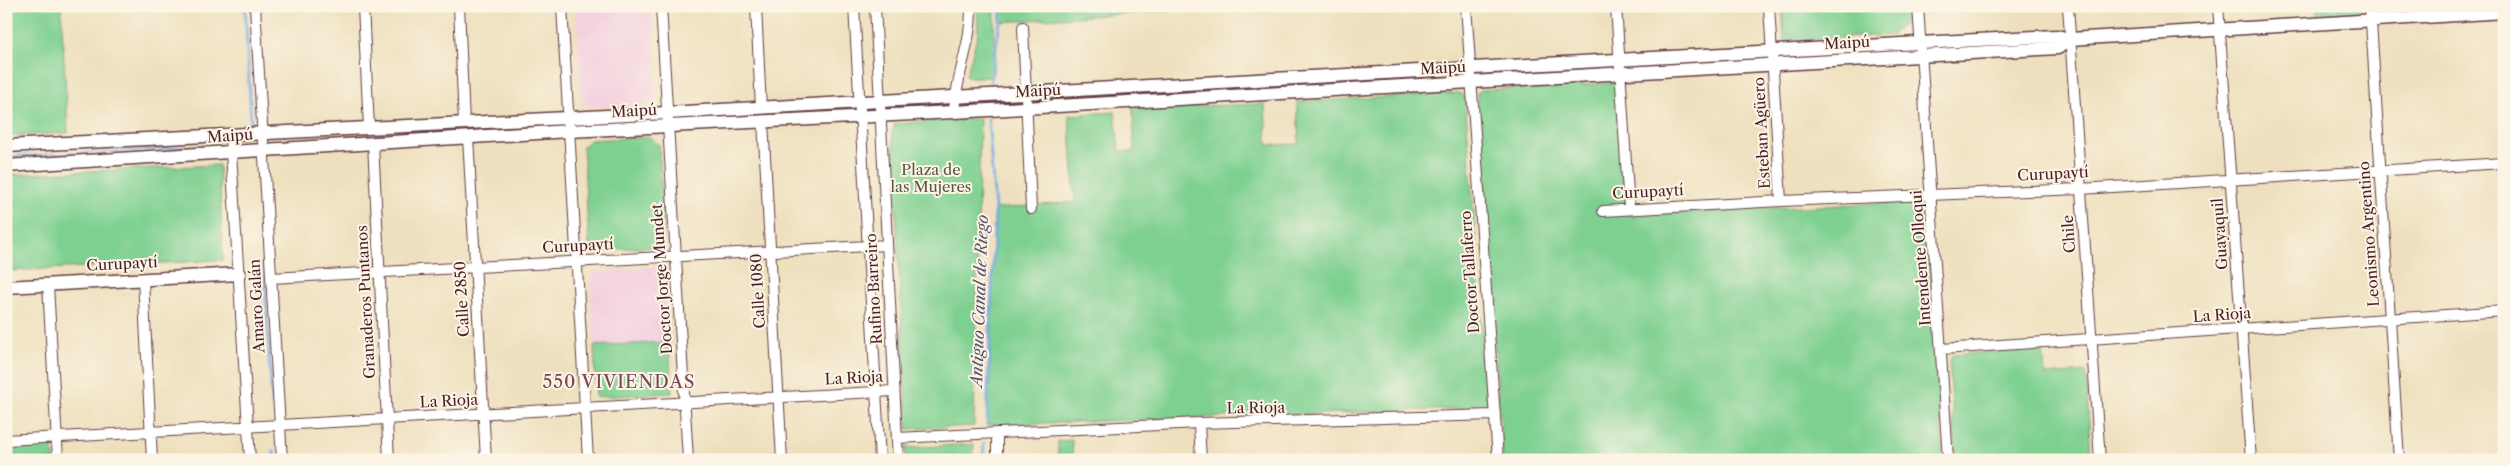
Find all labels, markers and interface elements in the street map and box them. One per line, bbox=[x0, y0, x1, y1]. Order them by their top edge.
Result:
street label: Maipú bbox=[1824, 32, 1870, 53]
street label: Maipú bbox=[1420, 57, 1466, 78]
street label: Esteban Agüero bbox=[1749, 77, 1774, 189]
street label: Maipú bbox=[1015, 80, 1061, 101]
street label: Maipú bbox=[611, 100, 657, 121]
street label: Maipú bbox=[206, 124, 253, 147]
park label: Plaza de las Mujeres bbox=[891, 160, 971, 196]
street label: Leonismo Argentino bbox=[2354, 161, 2383, 307]
street label: Curupaytí bbox=[2017, 162, 2090, 185]
street label: Curupaytí bbox=[1612, 180, 1685, 203]
street label: Intendente Olloqui bbox=[1906, 189, 1935, 327]
street label: Guayaquil bbox=[2207, 197, 2231, 271]
street label: Doctor Jorge Mundet bbox=[647, 202, 676, 355]
street label: Doctor Tallaferro bbox=[1456, 210, 1483, 334]
water label: Antiguo Canal de Riego bbox=[966, 214, 992, 391]
street label: Chile bbox=[2058, 214, 2079, 254]
street label: Granaderos Puntanos bbox=[352, 225, 379, 379]
street label: Rufino Barreiro bbox=[861, 233, 886, 345]
street label: Curupaytí bbox=[542, 234, 615, 257]
street label: Curupaytí bbox=[86, 252, 159, 275]
street label: Calle 1080 bbox=[746, 253, 769, 329]
street label: Amaro Galán bbox=[245, 258, 269, 354]
street label: Calle 2850 bbox=[450, 261, 473, 337]
street label: La Rioja bbox=[2192, 303, 2252, 326]
street label: La Rioja bbox=[824, 366, 884, 389]
district label: 550 VIVIENDAS bbox=[542, 371, 696, 393]
street label: La Rioja bbox=[419, 389, 479, 412]
street label: La Rioja bbox=[1227, 397, 1285, 418]

